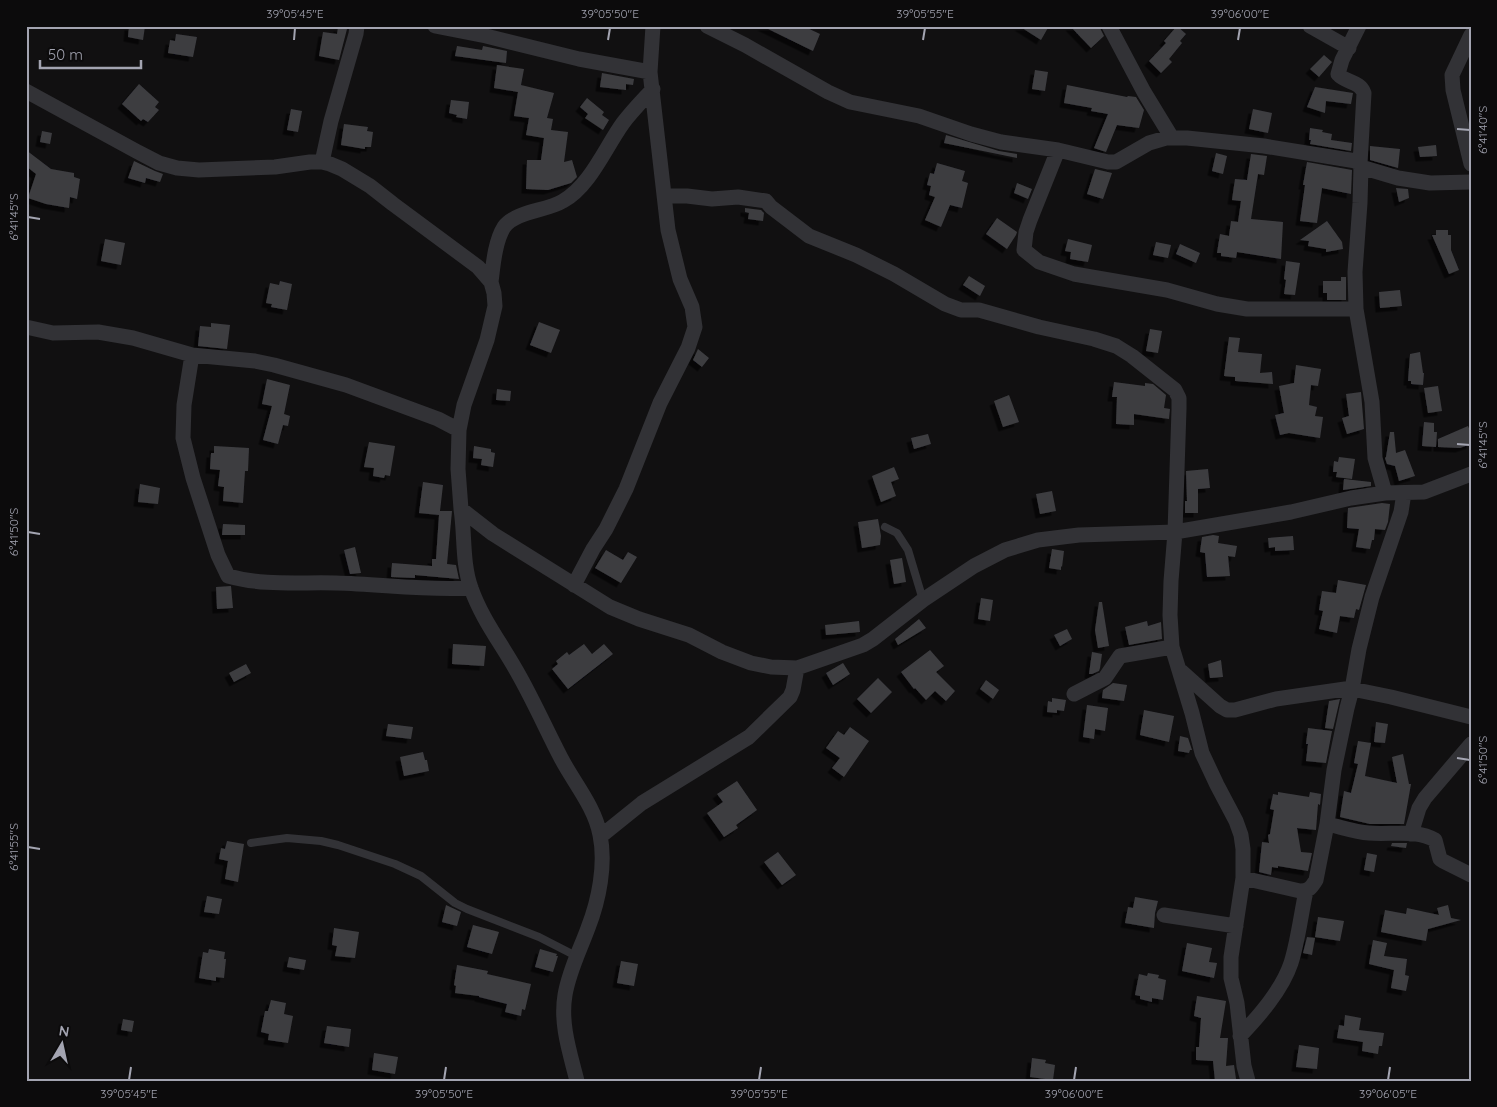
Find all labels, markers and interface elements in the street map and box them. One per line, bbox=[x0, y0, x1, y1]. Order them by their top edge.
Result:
text: 39°05'45"E bbox=[266, 6, 324, 21]
text: 39°05'50"E bbox=[581, 6, 639, 21]
text: 39°05'55"E bbox=[896, 6, 954, 21]
text: 39°06'00"E bbox=[1211, 6, 1269, 21]
scale bar bbox=[40, 38, 141, 70]
text: 50 m bbox=[48, 45, 83, 64]
text: 6°41'40"S bbox=[1475, 106, 1490, 154]
text: 6°41'45"S bbox=[6, 193, 21, 241]
text: 6°41'45"S bbox=[1475, 421, 1490, 469]
text: 6°41'50"S bbox=[6, 508, 21, 556]
text: 6°41'50"S bbox=[1475, 736, 1490, 784]
text: 6°41'55"S bbox=[6, 823, 21, 871]
north arrow bbox=[38, 1020, 88, 1070]
text: N bbox=[58, 1021, 71, 1041]
text: 39°05'45"E bbox=[100, 1086, 158, 1101]
text: 39°05'50"E bbox=[415, 1086, 473, 1101]
text: 39°05'55"E bbox=[730, 1086, 788, 1101]
text: 39°06'00"E bbox=[1045, 1086, 1103, 1101]
text: 39°06'05"E bbox=[1359, 1086, 1417, 1101]

